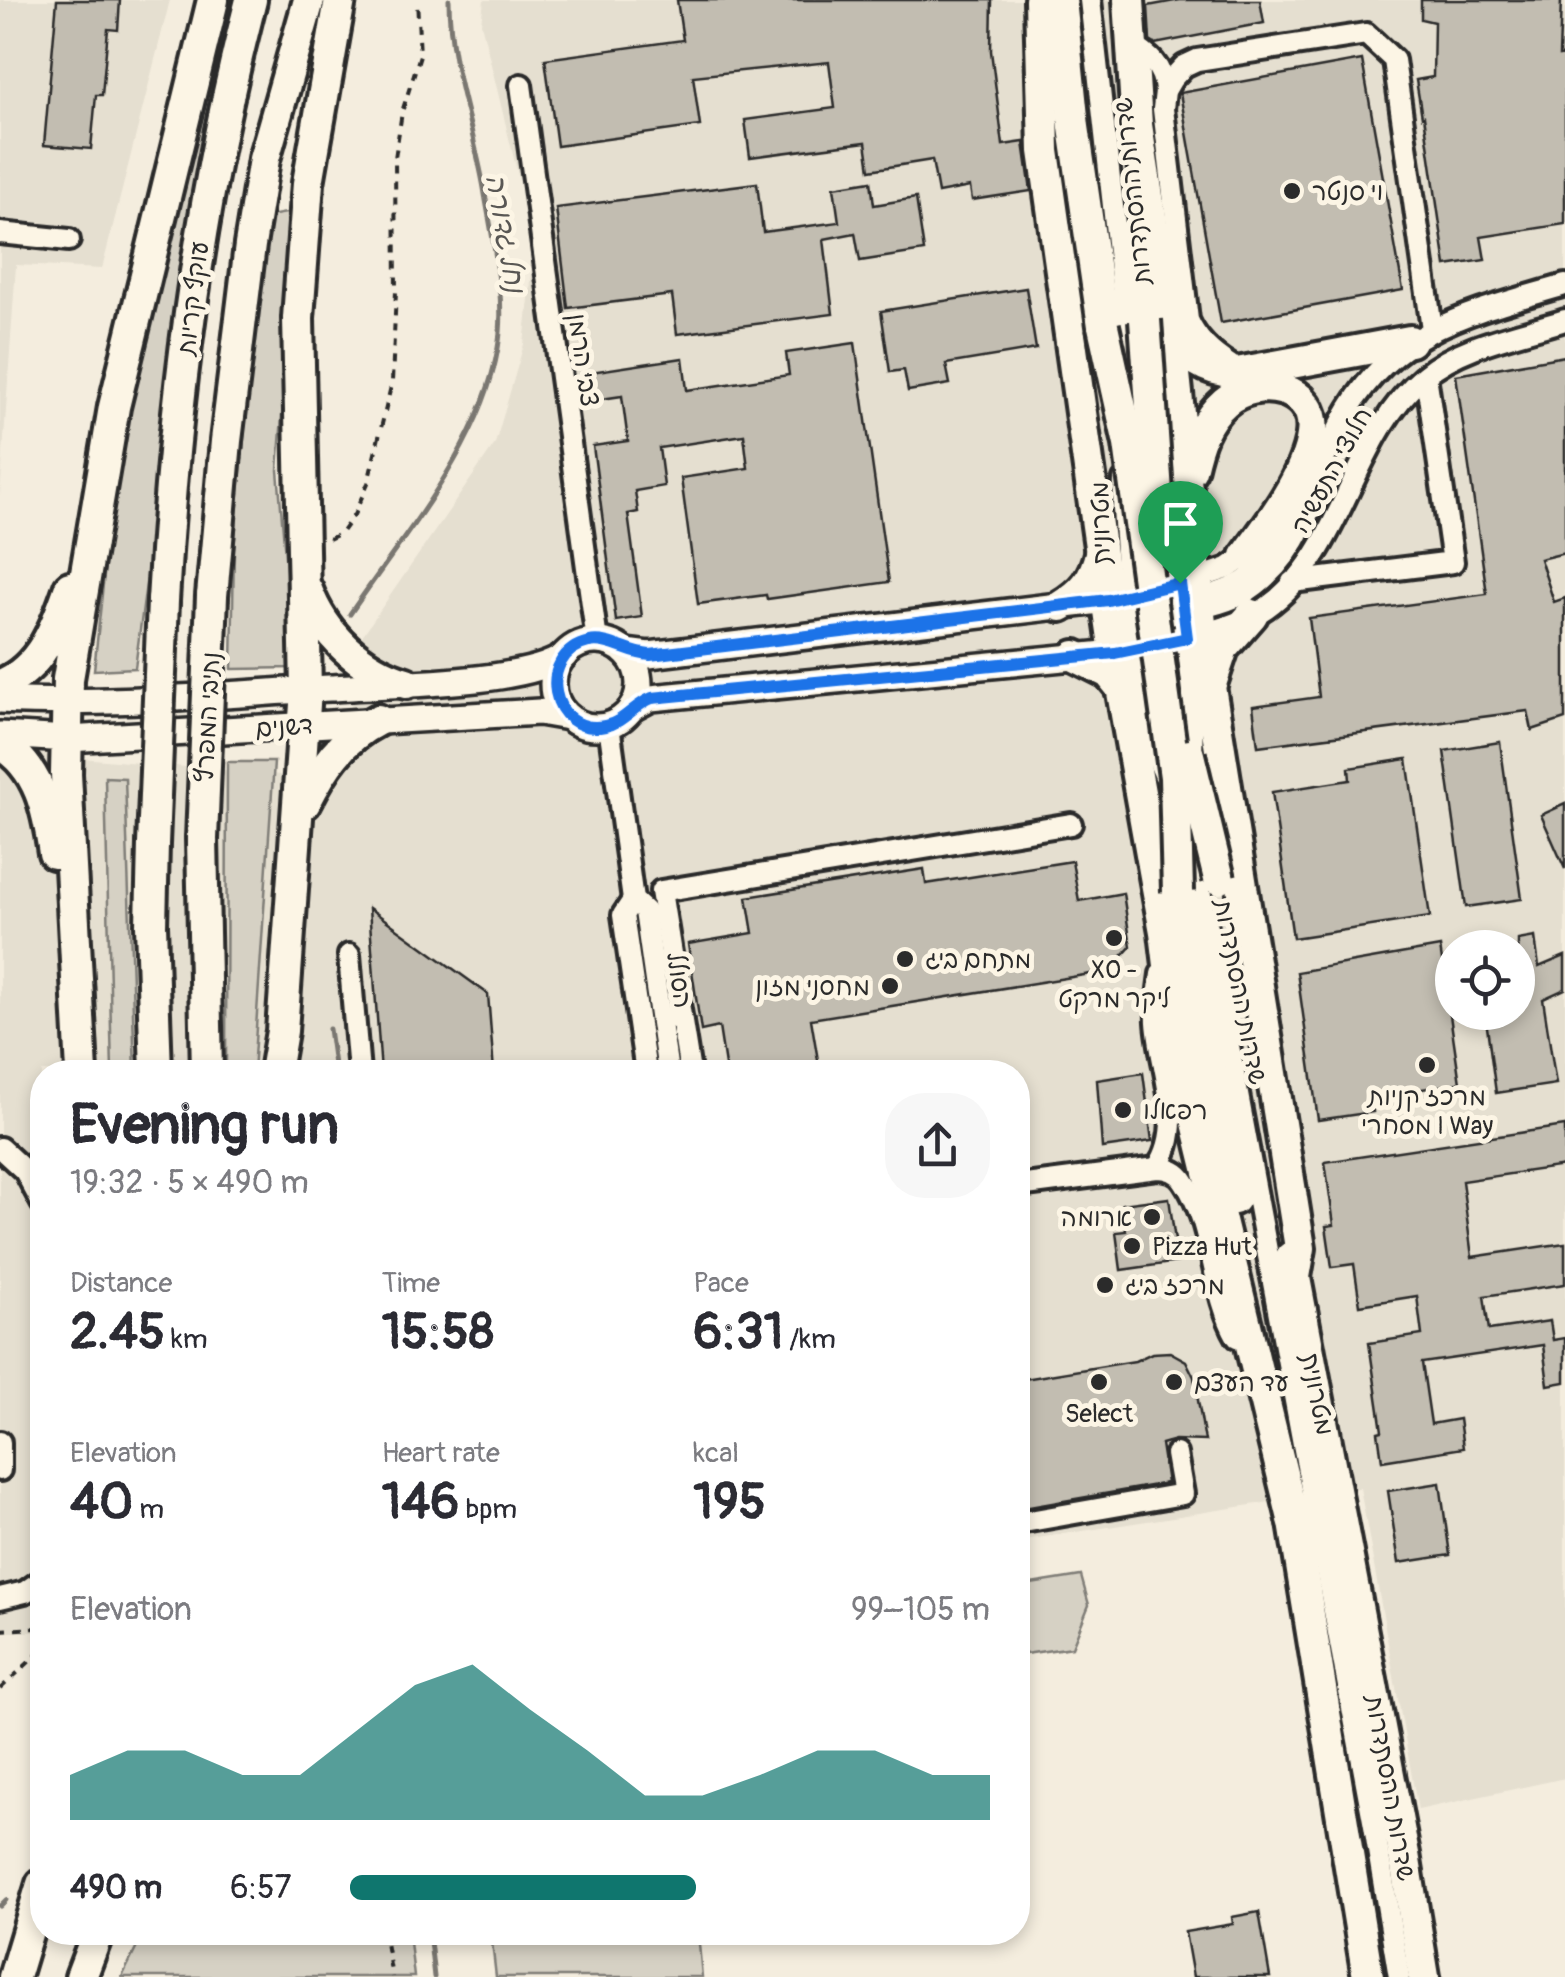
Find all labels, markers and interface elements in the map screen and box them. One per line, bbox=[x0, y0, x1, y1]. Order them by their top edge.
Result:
street label: שדרות ההסתדרות bbox=[1108, 96, 1159, 288]
water label: נחל גדורה bbox=[477, 171, 532, 297]
place label: וי סנטר bbox=[1312, 177, 1383, 208]
marker: וי סנטר bbox=[1281, 180, 1303, 202]
street label: עוקף קריות bbox=[171, 239, 216, 359]
street label: צבי הרמן bbox=[561, 312, 604, 409]
street label: חלוצי התעשיה bbox=[1285, 402, 1380, 539]
street label: מטרונית bbox=[1085, 481, 1118, 565]
pin bbox=[1138, 481, 1223, 584]
icon: arrive bbox=[1153, 496, 1208, 551]
street label: נתיבי המפרץ bbox=[190, 651, 227, 783]
street label: דשנים bbox=[254, 710, 314, 745]
street label: שדרות ההסתדרות bbox=[1206, 895, 1273, 1087]
marker: XO - ליקר מרקט bbox=[1103, 927, 1125, 949]
map controls bbox=[1435, 930, 1535, 1030]
button: locate bbox=[1435, 930, 1535, 1030]
place label: מתחם ביג bbox=[925, 945, 1031, 976]
marker: מתחם ביג bbox=[894, 948, 916, 970]
street label: הסולל bbox=[659, 950, 698, 1010]
place label: XO - ליקר מרקט bbox=[1058, 955, 1171, 1015]
place label: מחסני מזון bbox=[755, 972, 870, 1003]
marker: מחסני מזון bbox=[879, 975, 901, 997]
marker: מרכז קניות מסחרי I Way bbox=[1416, 1054, 1438, 1076]
place label: מרכז קניות מסחרי I Way bbox=[1361, 1082, 1493, 1142]
text: Evening run bbox=[70, 1091, 339, 1160]
button: share bbox=[885, 1093, 990, 1198]
place label: רפאלו bbox=[1143, 1096, 1207, 1127]
marker: רפאלו bbox=[1112, 1099, 1134, 1121]
text: 19:32 · 5 × 490 m bbox=[70, 1163, 309, 1203]
place label: ארומה bbox=[1060, 1203, 1132, 1234]
marker: ארומה bbox=[1141, 1206, 1163, 1228]
place label: Pizza Hut bbox=[1152, 1232, 1253, 1263]
marker: Pizza Hut bbox=[1121, 1235, 1143, 1257]
text: Distance bbox=[70, 1266, 172, 1301]
text: Time bbox=[382, 1266, 440, 1301]
text: Pace bbox=[693, 1266, 749, 1301]
place label: מרכז ביג bbox=[1125, 1271, 1225, 1302]
marker: מרכז ביג bbox=[1094, 1274, 1116, 1296]
text: 2.45 bbox=[70, 1301, 165, 1364]
text: 15:58 bbox=[382, 1301, 494, 1364]
text: 6:31 bbox=[693, 1301, 783, 1364]
text: km bbox=[165, 1322, 208, 1357]
text: /km bbox=[783, 1322, 836, 1357]
street label: מטרונית bbox=[1293, 1350, 1340, 1438]
place label: עד העצם bbox=[1194, 1368, 1289, 1399]
marker: Select bbox=[1088, 1371, 1110, 1393]
marker: עד העצם bbox=[1163, 1371, 1185, 1393]
place label: Select bbox=[1065, 1399, 1134, 1430]
text: Elevation bbox=[70, 1436, 177, 1471]
text: Heart rate bbox=[382, 1436, 500, 1471]
text: kcal bbox=[693, 1436, 739, 1471]
text: 40 bbox=[70, 1471, 133, 1534]
text: 146 bbox=[382, 1471, 459, 1534]
text: 195 bbox=[693, 1471, 766, 1534]
text: m bbox=[133, 1492, 164, 1527]
text: bpm bbox=[459, 1492, 517, 1527]
text: Elevation bbox=[70, 1590, 192, 1630]
text: 99–105 m bbox=[851, 1590, 990, 1630]
street label: שדרות ההסתדרות bbox=[1358, 1691, 1421, 1883]
text: 490 m bbox=[70, 1868, 162, 1908]
text: 6:57 bbox=[230, 1868, 291, 1908]

